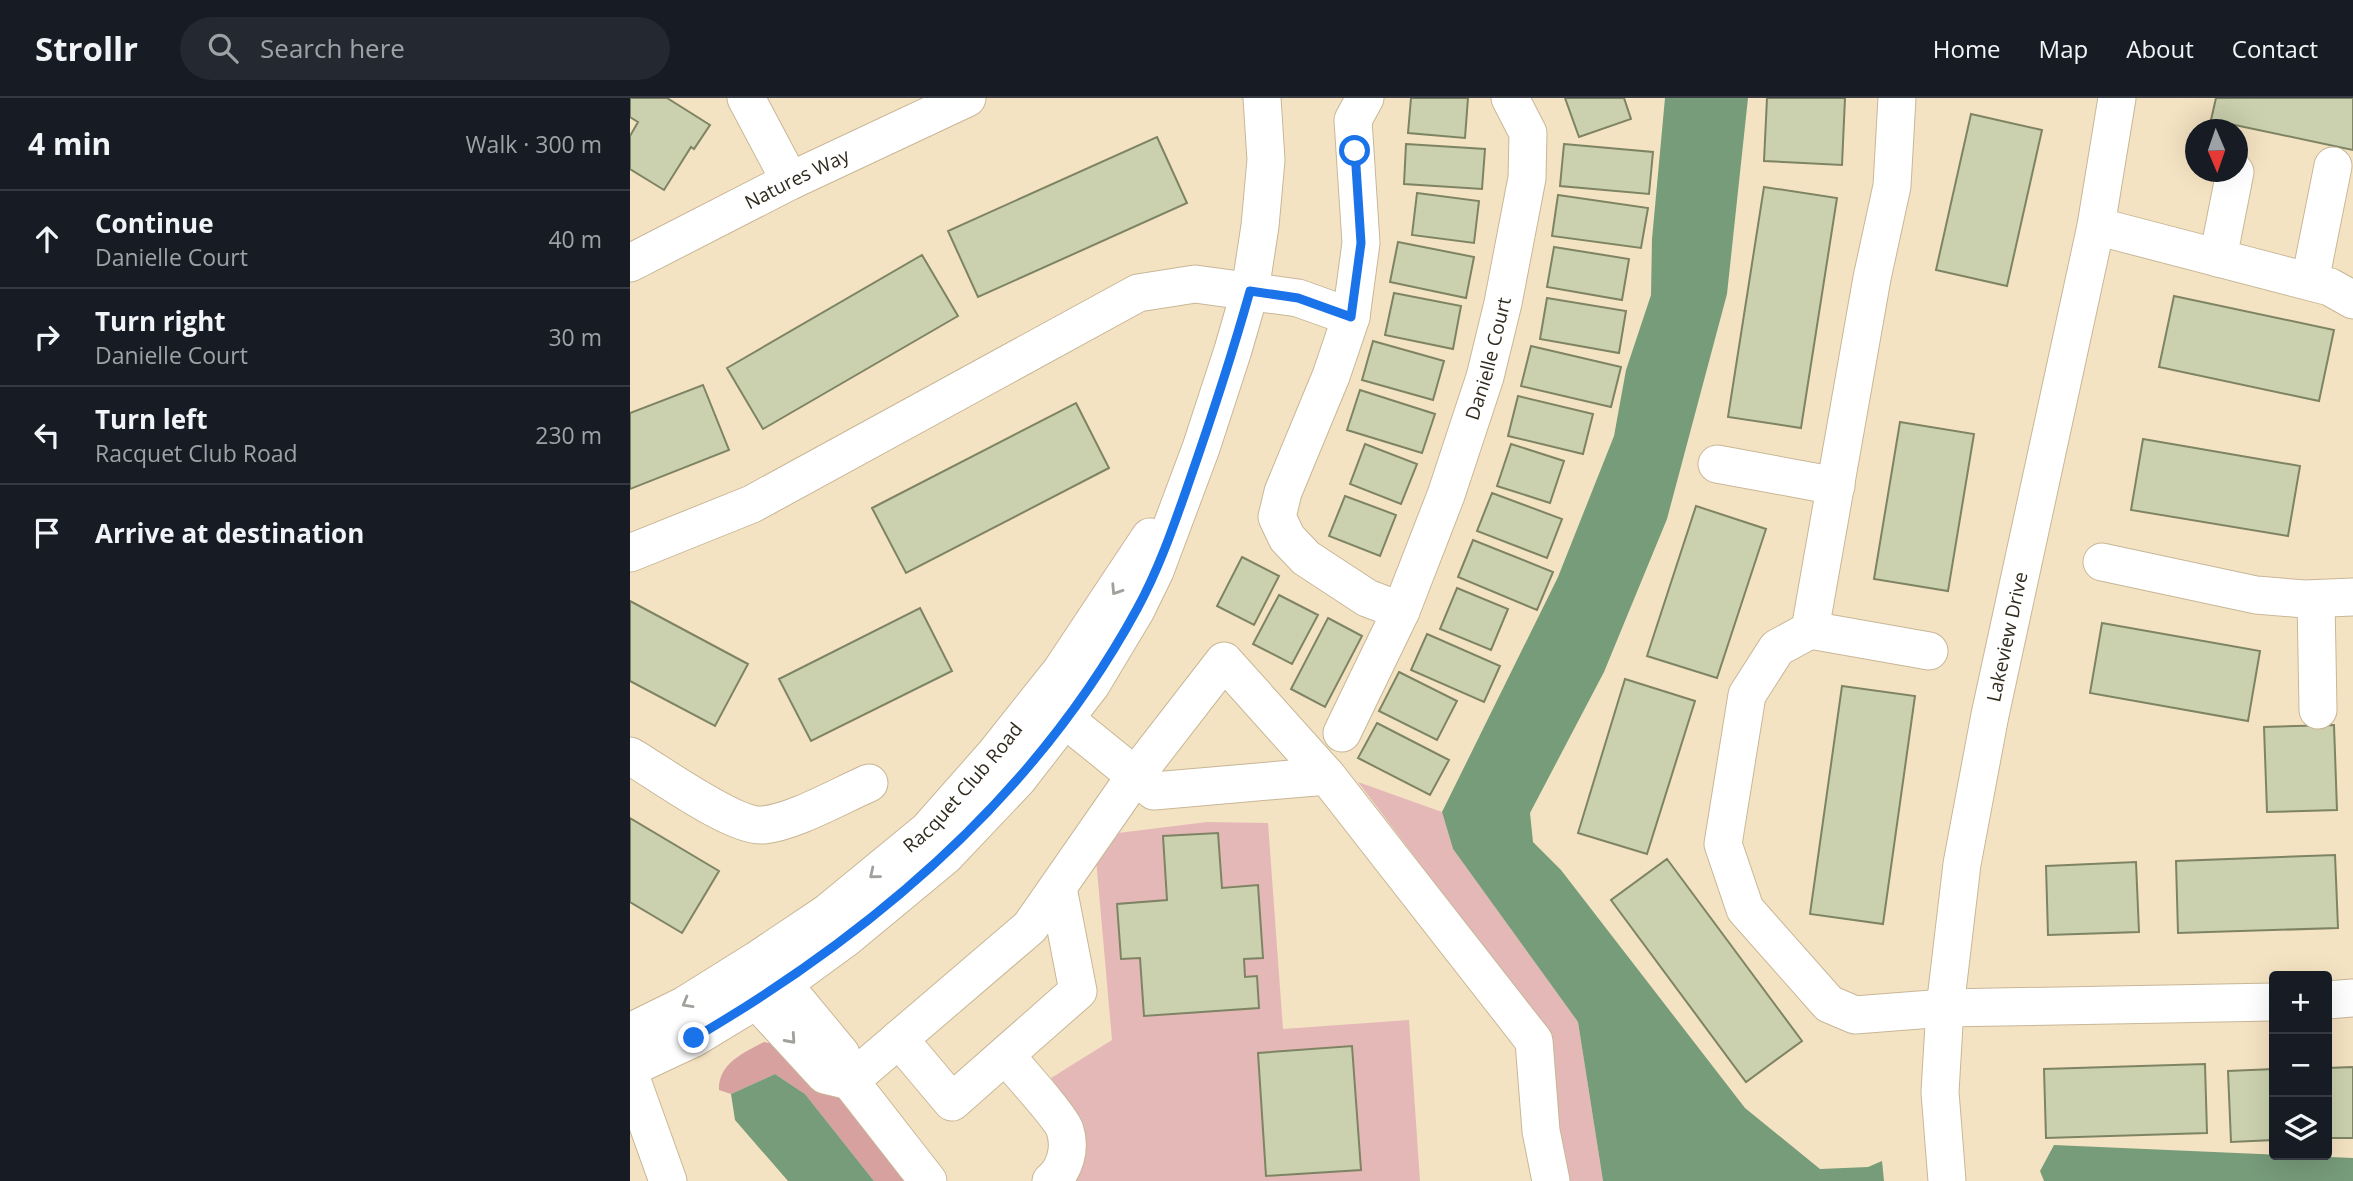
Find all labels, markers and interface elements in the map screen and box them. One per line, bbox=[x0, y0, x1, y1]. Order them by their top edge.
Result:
search box bbox=[180, 17, 670, 80]
text: Strollr bbox=[35, 26, 138, 71]
icon: search bbox=[204, 29, 242, 67]
text: Search here bbox=[260, 30, 405, 66]
text: Home bbox=[1933, 32, 2001, 65]
text: Map bbox=[2039, 32, 2088, 65]
text: About bbox=[2126, 32, 2194, 65]
text: Contact bbox=[2232, 32, 2318, 65]
north arrow bbox=[2185, 119, 2248, 182]
text: 4 min bbox=[28, 123, 111, 164]
text: Walk · 300 m bbox=[465, 128, 602, 160]
route start bbox=[1339, 135, 1370, 166]
street label: Natures Way bbox=[740, 142, 854, 215]
text: Continue bbox=[95, 205, 214, 241]
icon: ahead bbox=[28, 220, 66, 258]
text: 40 m bbox=[548, 223, 602, 255]
text: Danielle Court bbox=[95, 241, 248, 273]
street label: Danielle Court bbox=[1459, 295, 1517, 423]
text: Turn right bbox=[95, 303, 226, 339]
icon: right bbox=[28, 318, 66, 356]
text: 30 m bbox=[548, 321, 602, 353]
text: Danielle Court bbox=[95, 339, 248, 371]
text: Turn left bbox=[95, 401, 207, 437]
icon: left bbox=[28, 416, 66, 454]
text: 230 m bbox=[535, 419, 602, 451]
text: Racquet Club Road bbox=[95, 437, 298, 469]
icon: arrive bbox=[28, 514, 66, 552]
text: Arrive at destination bbox=[95, 515, 364, 551]
street label: Lakeview Drive bbox=[1980, 569, 2034, 704]
one-way arrow bbox=[1111, 582, 1124, 595]
street label: Racquet Club Road bbox=[897, 717, 1028, 858]
one-way arrow bbox=[870, 866, 883, 878]
map controls bbox=[2269, 971, 2332, 1160]
button: + bbox=[2269, 971, 2332, 1034]
one-way arrow bbox=[682, 995, 694, 1008]
route end bbox=[678, 1022, 709, 1053]
one-way arrow bbox=[783, 1031, 796, 1044]
button: − bbox=[2269, 1034, 2332, 1097]
button: layers bbox=[2269, 1097, 2332, 1160]

